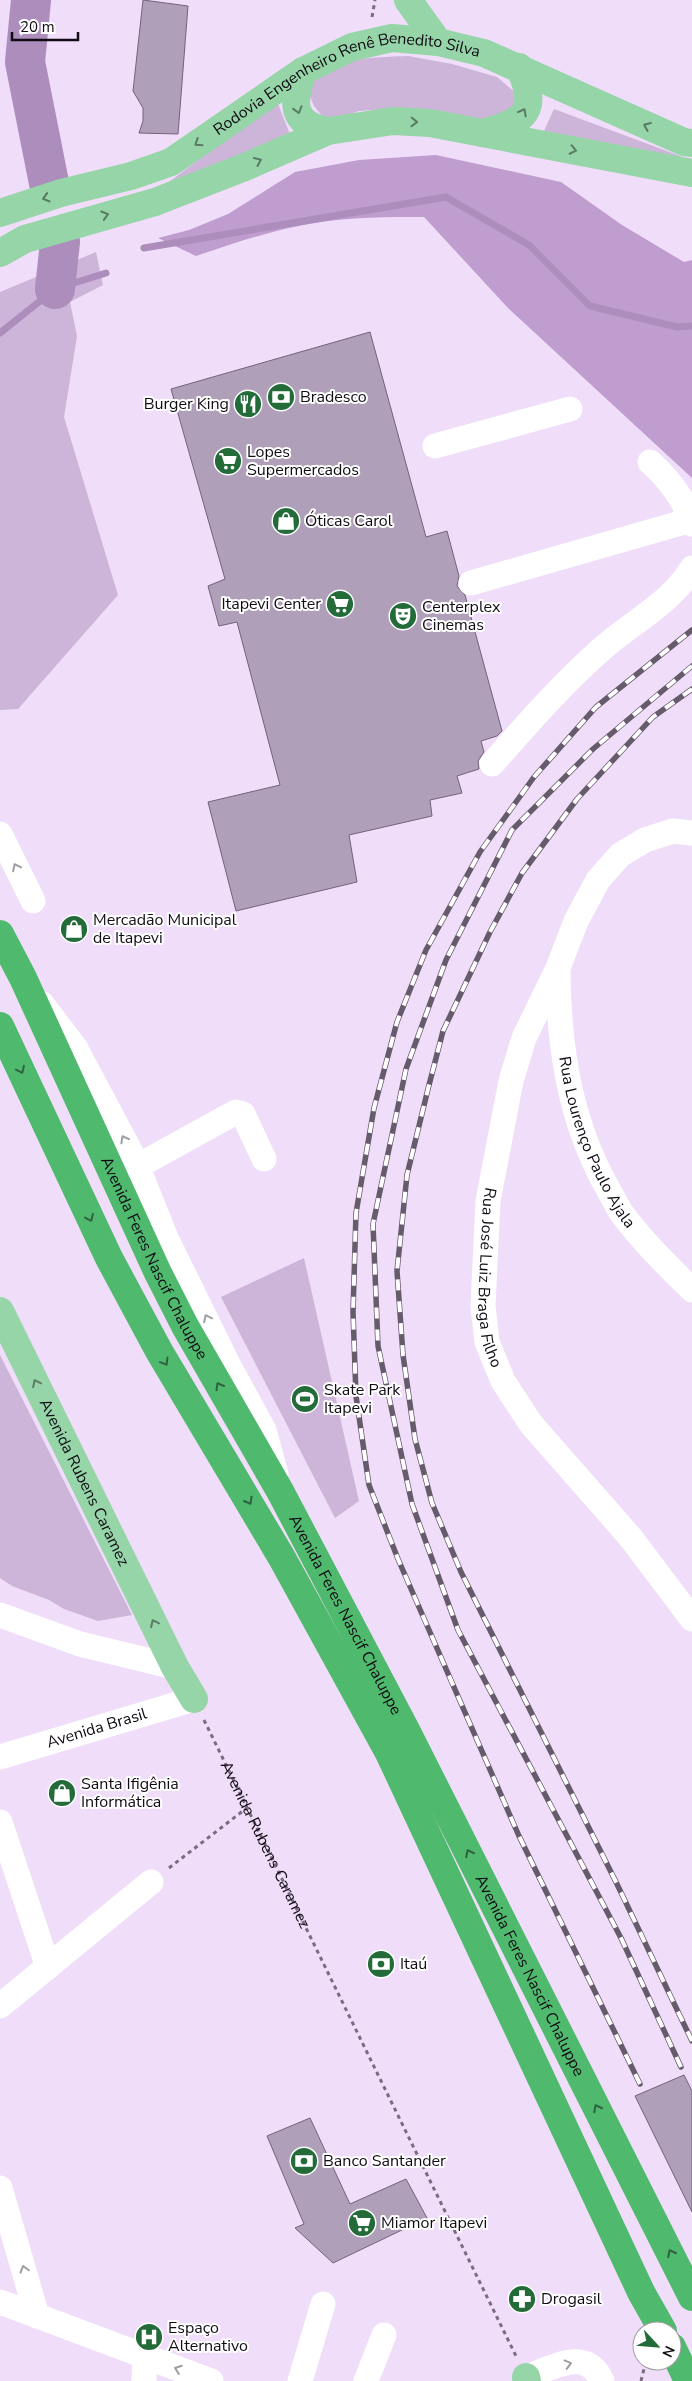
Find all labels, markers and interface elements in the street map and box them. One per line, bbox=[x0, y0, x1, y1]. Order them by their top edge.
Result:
scale bar bbox=[12, 10, 79, 42]
text: 20 m bbox=[20, 17, 55, 37]
street label: Rodovia Engenheiro Renê Benedito Silva bbox=[209, 27, 483, 141]
one-way arrow bbox=[292, 105, 302, 113]
one-way arrow bbox=[517, 109, 527, 118]
one-way arrow bbox=[410, 117, 418, 127]
one-way arrow bbox=[643, 122, 651, 132]
one-way arrow bbox=[194, 137, 203, 147]
one-way arrow bbox=[569, 144, 578, 155]
one-way arrow bbox=[253, 157, 262, 168]
one-way arrow bbox=[43, 192, 51, 202]
one-way arrow bbox=[101, 211, 109, 221]
bank icon: Bradesco bbox=[266, 382, 296, 412]
place label: Bradesco bbox=[300, 386, 367, 408]
restaurant icon: Burger King bbox=[233, 389, 263, 419]
place label: Burger King bbox=[144, 393, 229, 415]
place label: Lopes Supermercados bbox=[247, 441, 359, 481]
supermarket icon: Lopes Supermercados bbox=[213, 446, 243, 476]
shop icon: Óticas Carol bbox=[271, 506, 301, 536]
place label: Óticas Carol bbox=[305, 510, 393, 532]
supermarket icon: Itapevi Center bbox=[325, 589, 355, 619]
place label: Itapevi Center bbox=[221, 593, 321, 615]
place label: Centerplex Cinemas bbox=[422, 596, 501, 636]
theatre icon: Centerplex Cinemas bbox=[388, 601, 418, 631]
one-way arrow bbox=[13, 864, 23, 873]
place label: Mercadão Municipal de Itapevi bbox=[93, 909, 237, 949]
shop icon: Mercadão Municipal de Itapevi bbox=[59, 914, 89, 944]
street label: Rua Lourenço Paulo Ajala bbox=[553, 1055, 640, 1233]
one-way arrow bbox=[14, 1065, 24, 1074]
one-way arrow bbox=[120, 1135, 130, 1144]
street label: Avenida Feres Nascif Chaluppe bbox=[95, 1153, 213, 1364]
street label: Rua José Luiz Braga Filho bbox=[472, 1186, 507, 1371]
one-way arrow bbox=[83, 1213, 94, 1222]
one-way arrow bbox=[202, 1314, 213, 1323]
one-way arrow bbox=[159, 1356, 168, 1365]
one-way arrow bbox=[32, 1379, 42, 1388]
place label: Skate Park Itapevi bbox=[324, 1379, 401, 1419]
one-way arrow bbox=[216, 1382, 226, 1391]
sports icon: Skate Park Itapevi bbox=[290, 1384, 320, 1414]
street label: Avenida Rubens Caramez bbox=[34, 1395, 135, 1570]
one-way arrow bbox=[243, 1495, 253, 1504]
street label: Avenida Feres Nascif Chaluppe bbox=[283, 1511, 407, 1719]
one-way arrow bbox=[150, 1619, 160, 1628]
street label: Avenida Brasil bbox=[44, 1703, 150, 1753]
street label: Avenida Rubens Caramez bbox=[215, 1757, 316, 1932]
place label: Santa Ifigênia Informática bbox=[81, 1773, 179, 1813]
shop icon: Santa Ifigênia Informática bbox=[47, 1778, 77, 1808]
one-way arrow bbox=[465, 1850, 475, 1859]
street label: Avenida Feres Nascif Chaluppe bbox=[470, 1871, 590, 2080]
bank icon: Itaú bbox=[366, 1949, 396, 1979]
place label: Itaú bbox=[400, 1953, 427, 1975]
one-way arrow bbox=[593, 2104, 603, 2113]
bank icon: Banco Santander bbox=[289, 2146, 319, 2176]
place label: Banco Santander bbox=[323, 2150, 446, 2172]
supermarket icon: Miamor Itapevi bbox=[347, 2208, 377, 2238]
place label: Miamor Itapevi bbox=[381, 2212, 487, 2234]
one-way arrow bbox=[667, 2249, 677, 2258]
one-way arrow bbox=[19, 2265, 29, 2273]
pharmacy icon: Drogasil bbox=[507, 2284, 537, 2314]
place label: Drogasil bbox=[541, 2288, 602, 2310]
place label: Espaço Alternativo bbox=[168, 2317, 248, 2357]
north arrow bbox=[632, 2321, 682, 2371]
hospital icon: Espaço Alternativo bbox=[134, 2322, 164, 2352]
text: N bbox=[657, 2343, 679, 2360]
one-way arrow bbox=[563, 2359, 571, 2369]
one-way arrow bbox=[174, 2365, 183, 2375]

